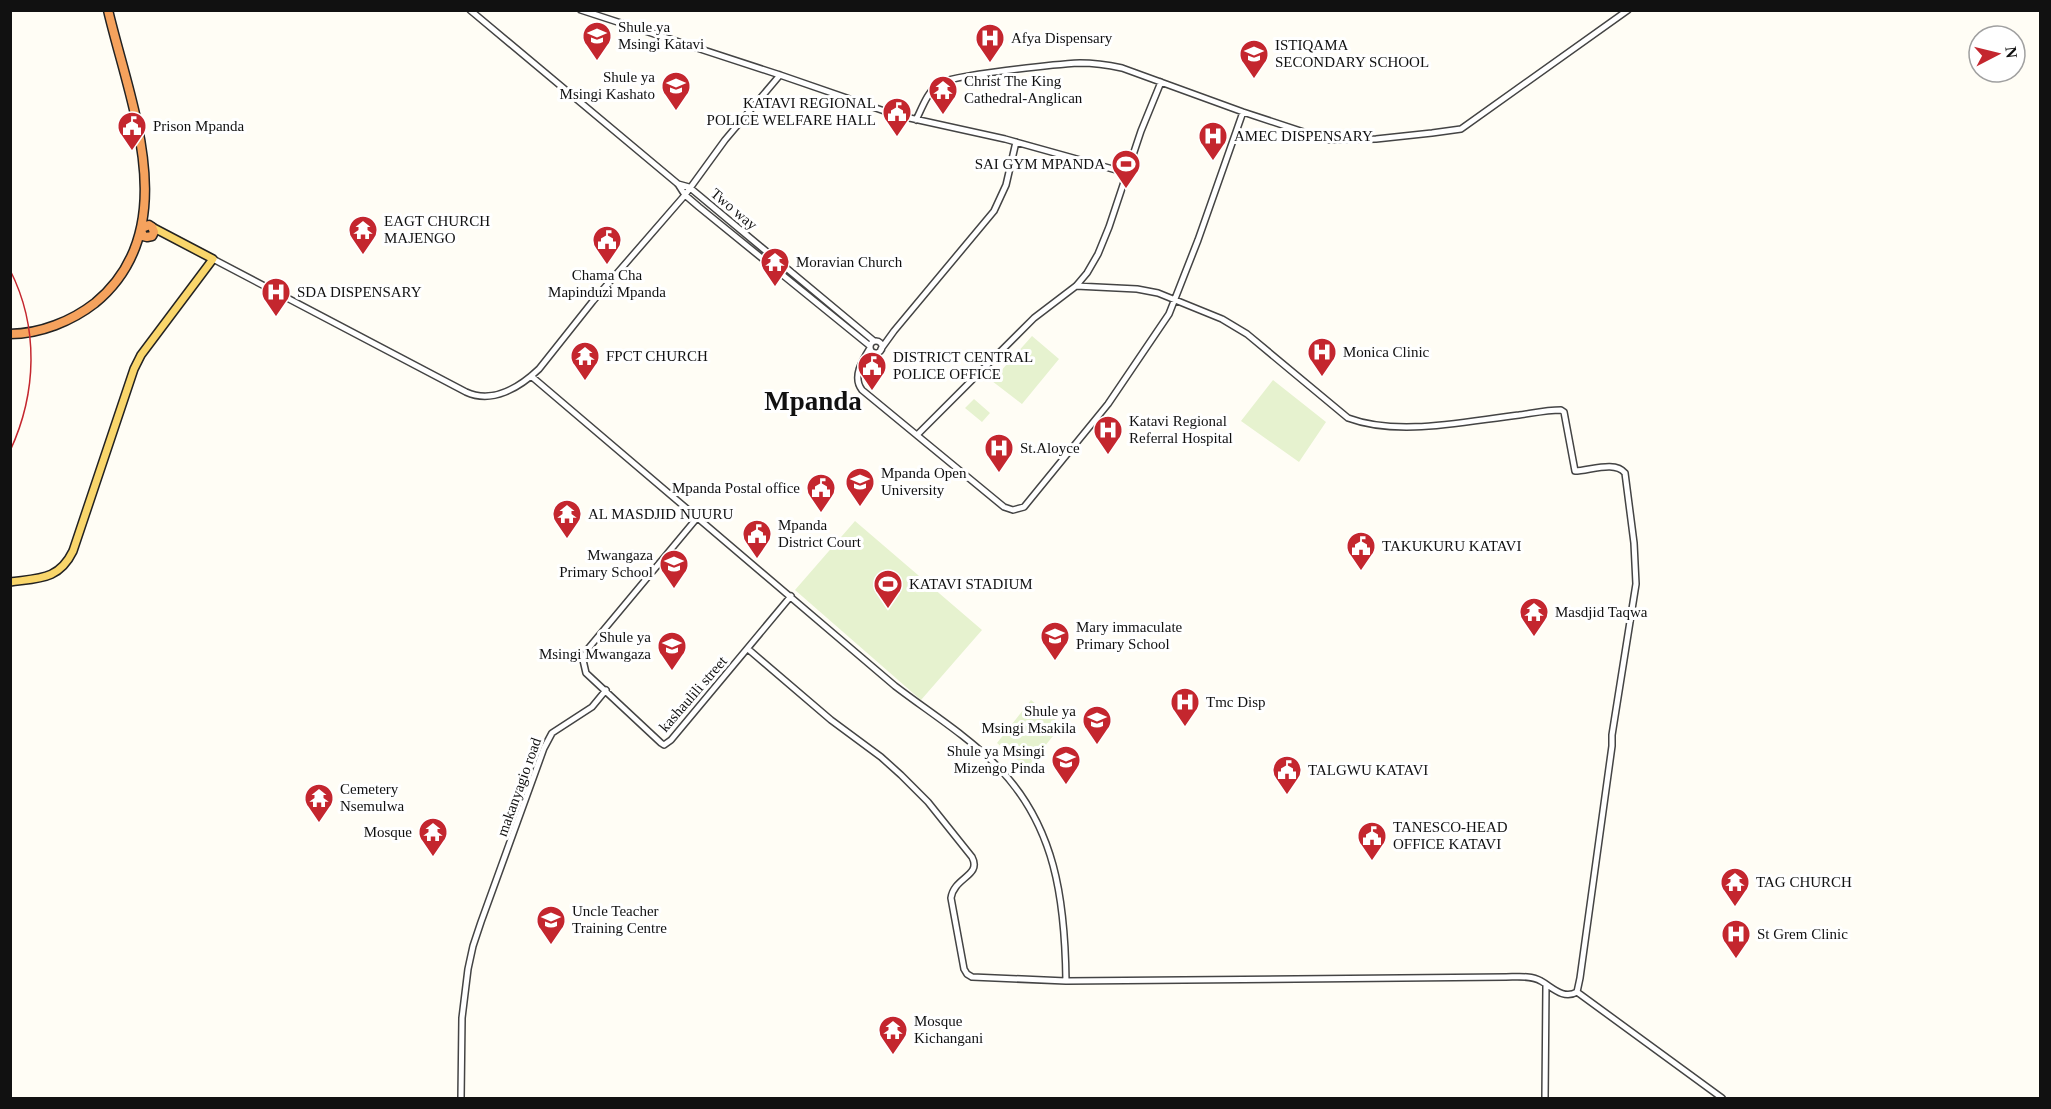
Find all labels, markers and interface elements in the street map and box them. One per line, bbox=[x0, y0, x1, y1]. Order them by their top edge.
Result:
place label: Shule ya Msingi Katavi bbox=[618, 19, 704, 52]
school or university icon: Shule ya Msingi Katavi bbox=[581, 20, 613, 62]
hospital icon: Afya Dispensary bbox=[974, 22, 1006, 64]
north arrow bbox=[1967, 24, 2027, 84]
place label: Afya Dispensary bbox=[1011, 30, 1113, 46]
place label: ISTIQAMA SECONDARY SCHOOL bbox=[1275, 37, 1429, 70]
school or university icon: ISTIQAMA SECONDARY SCHOOL bbox=[1238, 38, 1270, 80]
text: N bbox=[2002, 45, 2021, 59]
place label: Shule ya Msingi Kashato bbox=[560, 69, 655, 102]
school or university icon: Shule ya Msingi Kashato bbox=[660, 70, 692, 112]
place label: Christ The King Cathedral-Anglican bbox=[964, 73, 1083, 106]
temple icon: Christ The King Cathedral-Anglican bbox=[927, 74, 959, 116]
place label: KATAVI REGIONAL POLICE WELFARE HALL bbox=[707, 95, 876, 128]
public building icon: KATAVI REGIONAL POLICE WELFARE HALL bbox=[881, 96, 913, 138]
public building icon: Prison Mpanda bbox=[116, 110, 148, 152]
place label: Prison Mpanda bbox=[153, 118, 245, 134]
hospital icon: AMEC DISPENSARY bbox=[1197, 120, 1229, 162]
place label: AMEC DISPENSARY bbox=[1234, 128, 1373, 144]
sports icon: SAI GYM MPANDA bbox=[1110, 148, 1142, 190]
place label: SAI GYM MPANDA bbox=[975, 156, 1105, 172]
street label: Two way bbox=[708, 185, 761, 233]
place label: EAGT CHURCH MAJENGO bbox=[384, 213, 490, 246]
temple icon: EAGT CHURCH MAJENGO bbox=[347, 214, 379, 256]
public building icon: Chama Cha Mapinduzi Mpanda bbox=[591, 224, 623, 266]
temple icon: Moravian Church bbox=[759, 246, 791, 288]
place label: Moravian Church bbox=[796, 254, 903, 270]
place label: Chama Cha Mapinduzi Mpanda bbox=[548, 267, 666, 300]
hospital icon: SDA DISPENSARY bbox=[260, 276, 292, 318]
place label: SDA DISPENSARY bbox=[297, 284, 422, 300]
hospital icon: Monica Clinic bbox=[1306, 336, 1338, 378]
temple icon: FPCT CHURCH bbox=[569, 340, 601, 382]
place label: Monica Clinic bbox=[1343, 344, 1430, 360]
place label: FPCT CHURCH bbox=[606, 348, 708, 364]
place label: DISTRICT CENTRAL POLICE OFFICE bbox=[893, 349, 1033, 382]
public building icon: DISTRICT CENTRAL POLICE OFFICE bbox=[856, 350, 888, 392]
district label: Mpanda bbox=[764, 386, 862, 416]
place label: Katavi Regional Referral Hospital bbox=[1129, 413, 1233, 446]
hospital icon: Katavi Regional Referral Hospital bbox=[1092, 414, 1124, 456]
hospital icon: St.Aloyce bbox=[983, 432, 1015, 474]
place label: St.Aloyce bbox=[1020, 440, 1080, 456]
place label: Mpanda Open University bbox=[881, 465, 967, 498]
school or university icon: Mpanda Open University bbox=[844, 466, 876, 508]
public building icon: Mpanda Postal office bbox=[805, 472, 837, 514]
place label: Mpanda Postal office bbox=[672, 480, 800, 496]
temple icon: AL MASDJID NUURU bbox=[551, 498, 583, 540]
place label: AL MASDJID NUURU bbox=[588, 506, 733, 522]
place label: Mpanda District Court bbox=[778, 517, 862, 550]
public building icon: Mpanda District Court bbox=[741, 518, 773, 560]
public building icon: TAKUKURU KATAVI bbox=[1345, 530, 1377, 572]
place label: TAKUKURU KATAVI bbox=[1382, 538, 1521, 554]
place label: Mwangaza Primary School bbox=[559, 547, 653, 580]
school or university icon: Mwangaza Primary School bbox=[658, 548, 690, 590]
sports icon: KATAVI STADIUM bbox=[872, 568, 904, 610]
place label: KATAVI STADIUM bbox=[909, 576, 1033, 592]
temple icon: Masdjid Taqwa bbox=[1518, 596, 1550, 638]
place label: Masdjid Taqwa bbox=[1555, 604, 1648, 620]
place label: Mary immaculate Primary School bbox=[1076, 619, 1183, 652]
school or university icon: Mary immaculate Primary School bbox=[1039, 620, 1071, 662]
place label: Shule ya Msingi Mwangaza bbox=[539, 629, 651, 662]
school or university icon: Shule ya Msingi Mwangaza bbox=[656, 630, 688, 672]
street label: kashaulili street bbox=[656, 652, 731, 735]
hospital icon: Tmc Disp bbox=[1169, 686, 1201, 728]
place label: Tmc Disp bbox=[1206, 694, 1266, 710]
place label: Shule ya Msingi Msakila bbox=[981, 703, 1076, 736]
school or university icon: Shule ya Msingi Msakila bbox=[1081, 704, 1113, 746]
street label: makanyagio road bbox=[494, 735, 544, 838]
place label: Shule ya Msingi Mizengo Pinda bbox=[947, 743, 1045, 776]
school or university icon: Shule ya Msingi Mizengo Pinda bbox=[1050, 744, 1082, 786]
public building icon: TALGWU KATAVI bbox=[1271, 754, 1303, 796]
place label: TALGWU KATAVI bbox=[1308, 762, 1428, 778]
place label: Cemetery Nsemulwa bbox=[340, 781, 404, 814]
temple icon: Cemetery Nsemulwa bbox=[303, 782, 335, 824]
temple icon: Mosque bbox=[417, 816, 449, 858]
place label: TANESCO-HEAD OFFICE KATAVI bbox=[1393, 819, 1508, 852]
public building icon: TANESCO-HEAD OFFICE KATAVI bbox=[1356, 820, 1388, 862]
place label: Mosque bbox=[364, 824, 412, 840]
temple icon: TAG CHURCH bbox=[1719, 866, 1751, 908]
place label: TAG CHURCH bbox=[1756, 874, 1852, 890]
place label: Uncle Teacher Training Centre bbox=[572, 903, 667, 936]
school or university icon: Uncle Teacher Training Centre bbox=[535, 904, 567, 946]
hospital icon: St Grem Clinic bbox=[1720, 918, 1752, 960]
place label: St Grem Clinic bbox=[1757, 926, 1848, 942]
place label: Mosque Kichangani bbox=[914, 1013, 983, 1046]
temple icon: Mosque Kichangani bbox=[877, 1014, 909, 1056]

